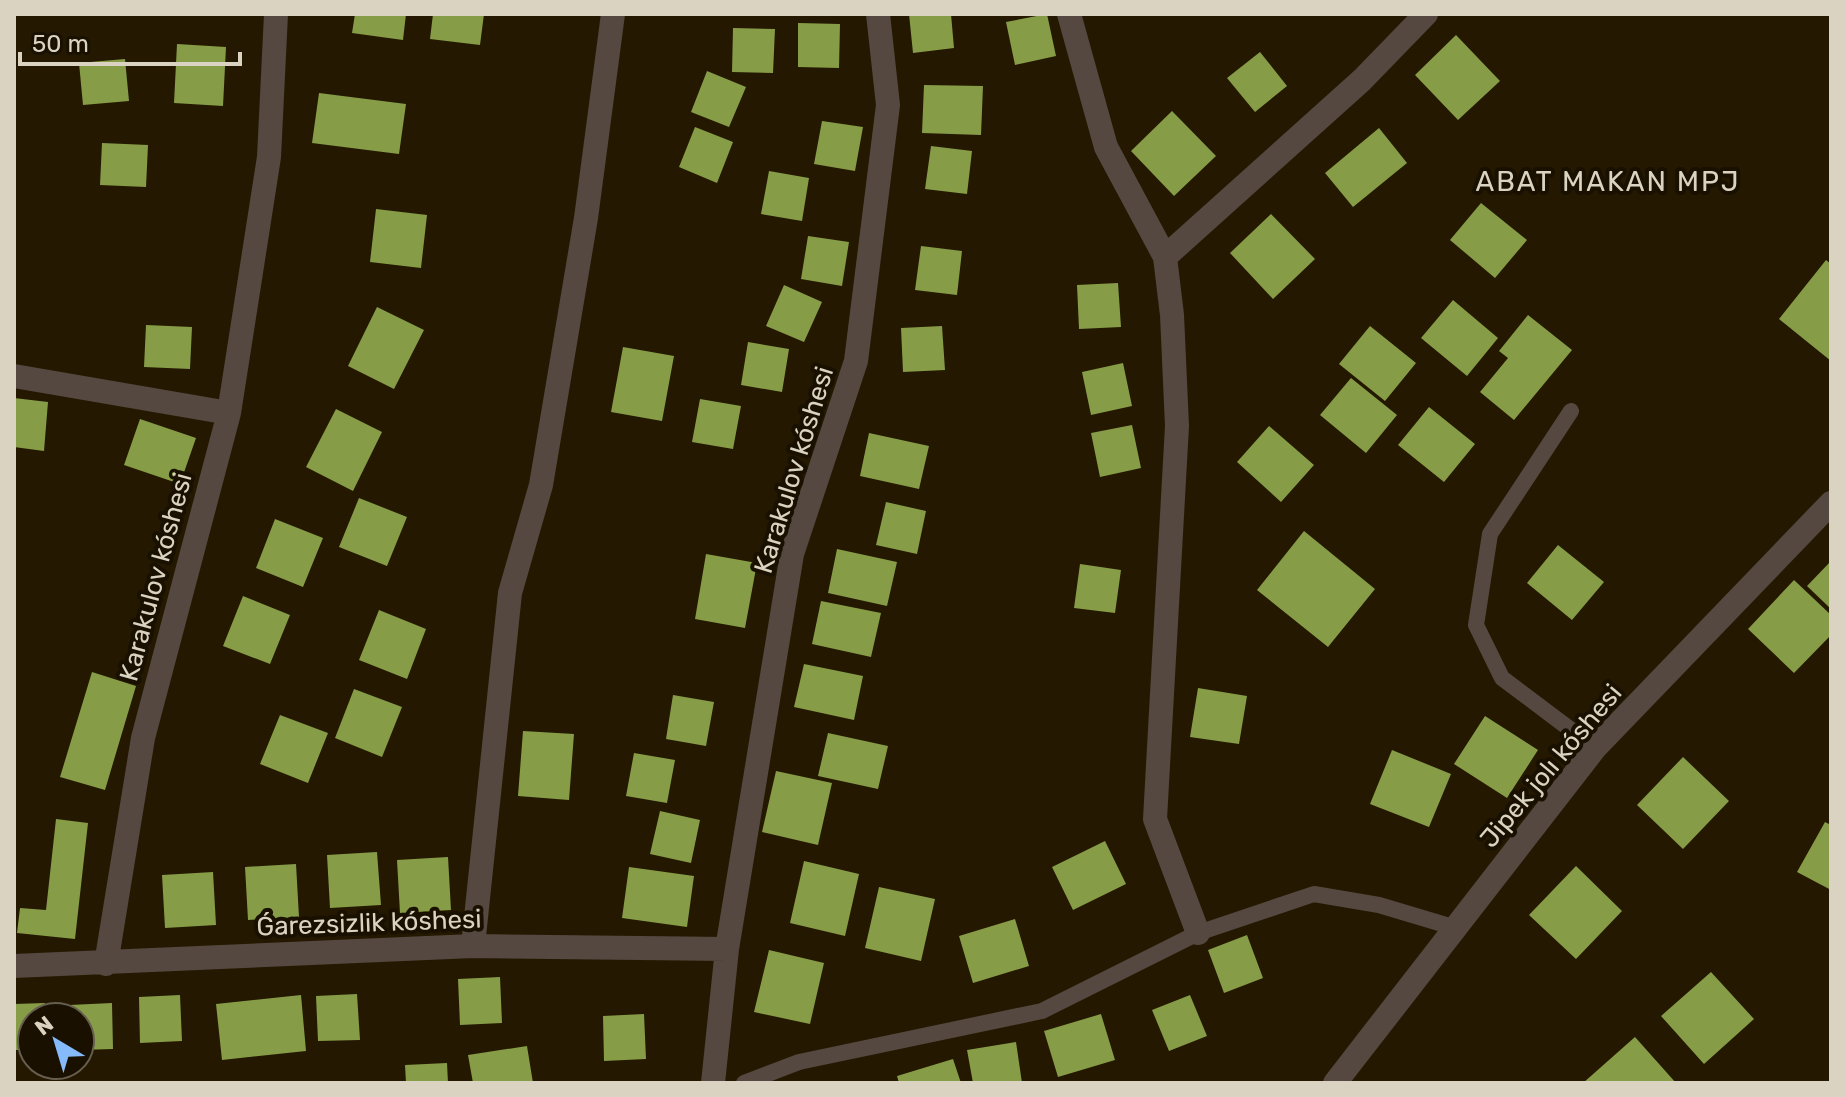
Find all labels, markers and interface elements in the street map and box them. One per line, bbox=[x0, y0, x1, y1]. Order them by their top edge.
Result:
scale bar bbox=[20, 16, 240, 66]
text: 50 m bbox=[32, 30, 89, 58]
district label: ABAT MAKAN MPJ bbox=[1476, 165, 1740, 198]
street label: Karakulov kóshesi bbox=[748, 363, 840, 577]
street label: Karakulov kóshesi bbox=[113, 469, 199, 685]
street label: Jipek jolı kóshesi bbox=[1474, 678, 1628, 854]
street label: Ǵarezsizlik kóshesi bbox=[256, 904, 482, 942]
north arrow bbox=[16, 1001, 96, 1081]
text: N bbox=[29, 1010, 59, 1041]

